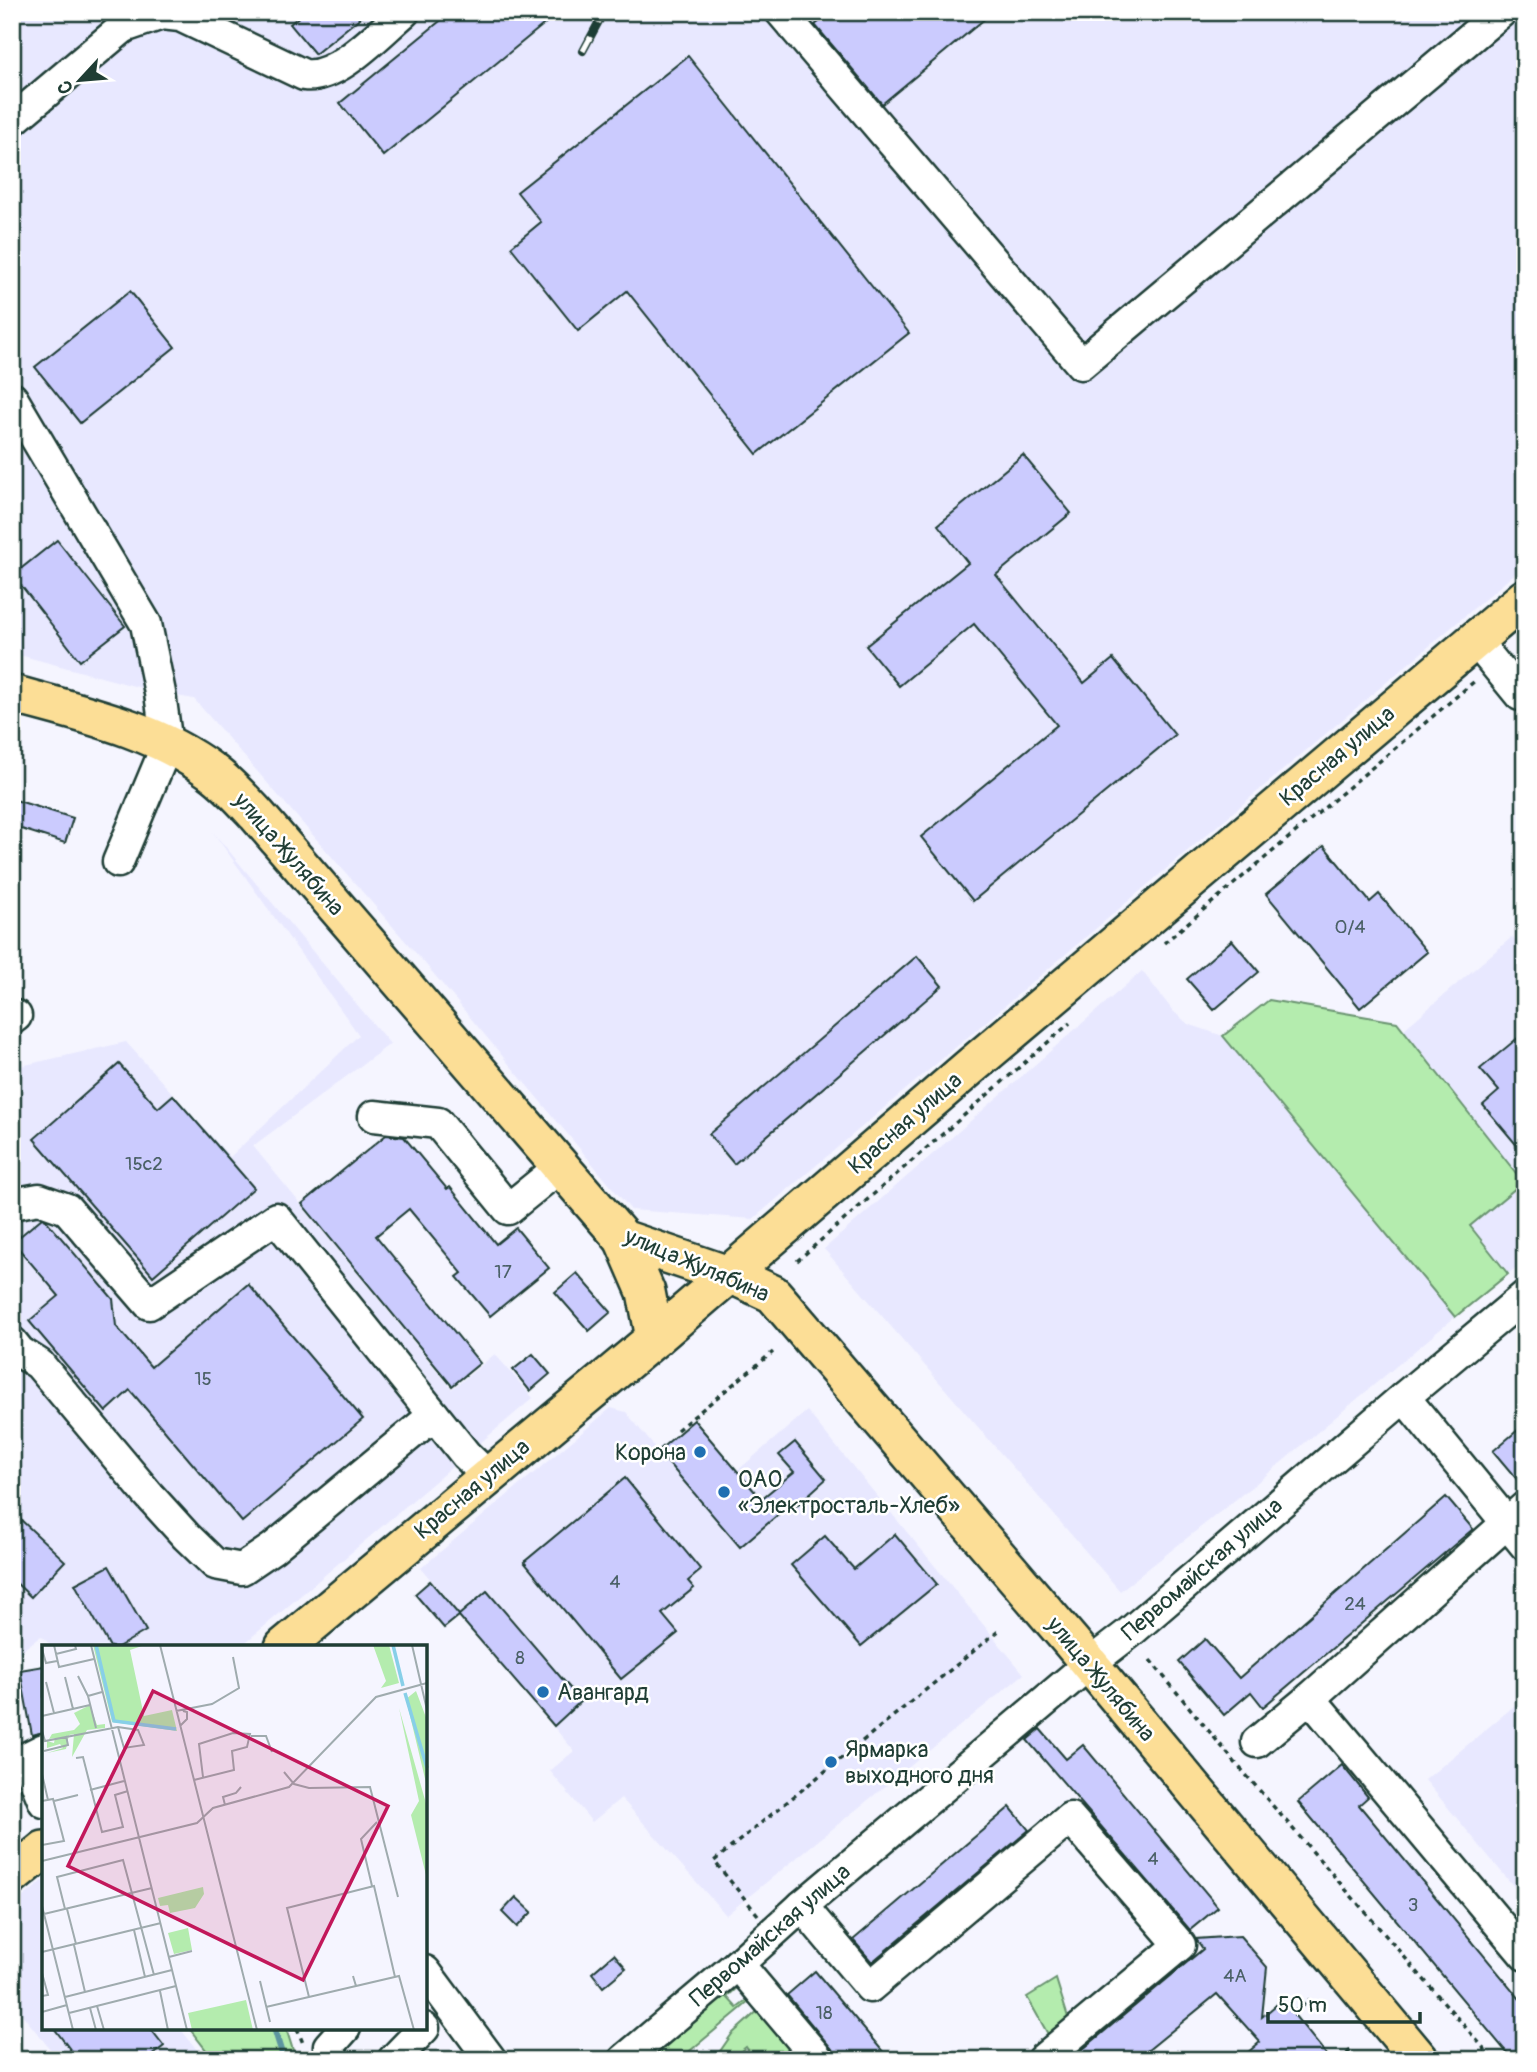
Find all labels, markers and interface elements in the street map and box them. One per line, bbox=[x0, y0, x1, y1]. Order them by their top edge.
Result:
north arrow bbox=[46, 46, 116, 116]
text: С bbox=[52, 76, 79, 98]
street label: Красная улица bbox=[1273, 699, 1401, 813]
street label: улица Жулябина bbox=[227, 785, 351, 922]
house number: 0/4 bbox=[1335, 915, 1365, 939]
street label: Красная улица bbox=[842, 1066, 968, 1180]
house number: 15с2 bbox=[125, 1152, 163, 1176]
street label: улица Жулябина bbox=[619, 1221, 774, 1309]
house number: 17 bbox=[494, 1260, 512, 1284]
house number: 15 bbox=[194, 1367, 212, 1391]
street label: Красная улица bbox=[408, 1432, 536, 1546]
place label: Корона bbox=[615, 1438, 686, 1467]
marker: Корона bbox=[692, 1444, 708, 1460]
place label: ОАО «Электросталь-Хлеб» bbox=[738, 1465, 960, 1520]
marker: ОАО «Электросталь-Хлеб» bbox=[716, 1484, 732, 1500]
street label: Первомайская улица bbox=[1116, 1491, 1288, 1647]
house number: 4 bbox=[609, 1570, 621, 1594]
house number: 24 bbox=[1344, 1592, 1366, 1616]
street label: улица Жулябина bbox=[1040, 1610, 1162, 1747]
inset map bbox=[42, 1645, 427, 2030]
house number: 8 bbox=[515, 1646, 525, 1670]
place label: Авангард bbox=[557, 1678, 649, 1707]
marker: Авангард bbox=[535, 1684, 551, 1700]
place label: Ярмарка выходного дня bbox=[845, 1735, 994, 1790]
marker: Ярмарка выходного дня bbox=[823, 1754, 839, 1770]
house number: 4 bbox=[1147, 1847, 1159, 1871]
street label: Первомайская улица bbox=[684, 1857, 856, 2013]
house number: 3 bbox=[1408, 1893, 1418, 1917]
house number: 4А bbox=[1223, 1964, 1247, 1988]
scale bar bbox=[1268, 1981, 1420, 2025]
text: 50 m bbox=[1278, 1992, 1327, 2019]
house number: 18 bbox=[815, 2001, 833, 2025]

